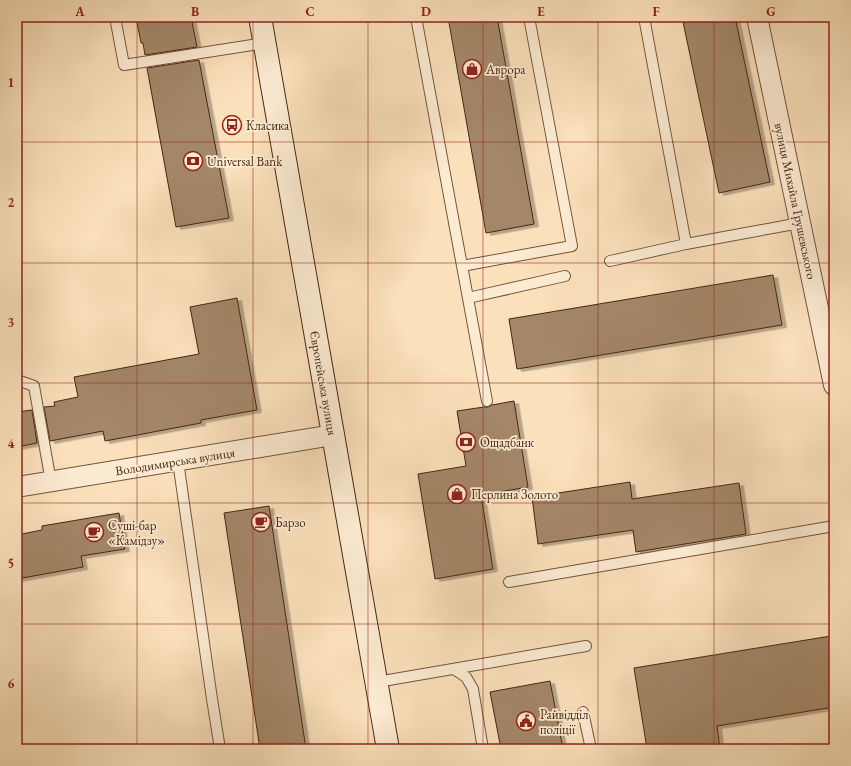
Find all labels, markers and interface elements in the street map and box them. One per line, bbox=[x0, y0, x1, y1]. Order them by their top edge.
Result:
text: A bbox=[74, 3, 85, 20]
text: B bbox=[191, 3, 199, 20]
text: C bbox=[305, 3, 315, 20]
text: D bbox=[421, 3, 431, 20]
text: E bbox=[537, 3, 545, 20]
text: F bbox=[652, 3, 660, 20]
text: G bbox=[766, 3, 776, 20]
shop icon: Аврора bbox=[461, 58, 483, 80]
place label: Аврора bbox=[485, 61, 526, 78]
text: 1 bbox=[8, 74, 15, 91]
bus stop icon: Класика bbox=[221, 114, 243, 136]
place label: Класика bbox=[246, 117, 290, 134]
street label: вулиця Михайла Грушевського bbox=[771, 121, 820, 281]
bank icon: Universal Bank bbox=[182, 150, 204, 172]
place label: Universal Bank bbox=[207, 153, 283, 170]
text: 2 bbox=[8, 194, 15, 211]
text: 3 bbox=[8, 314, 15, 331]
street label: Європейська вулиця bbox=[306, 329, 341, 437]
bank icon: Ощадбанк bbox=[455, 431, 477, 453]
place label: Ощадбанк bbox=[480, 434, 535, 451]
text: 4 bbox=[8, 435, 15, 452]
street label: Володимирська вулиця bbox=[114, 444, 236, 479]
shop icon: Перлина Золото bbox=[446, 483, 468, 505]
place label: Перлина Золото bbox=[471, 486, 558, 503]
cafe icon: Барзо bbox=[250, 511, 272, 533]
place label: Барзо bbox=[275, 514, 306, 531]
place label: Суші-бар «Камідзу» bbox=[108, 517, 165, 549]
cafe icon: Суші-бар «Камідзу» bbox=[83, 521, 105, 543]
text: 5 bbox=[8, 555, 14, 572]
text: 6 bbox=[8, 675, 15, 692]
place label: Райвідділ поліції bbox=[540, 706, 589, 738]
public building icon: Райвідділ поліції bbox=[515, 710, 537, 732]

